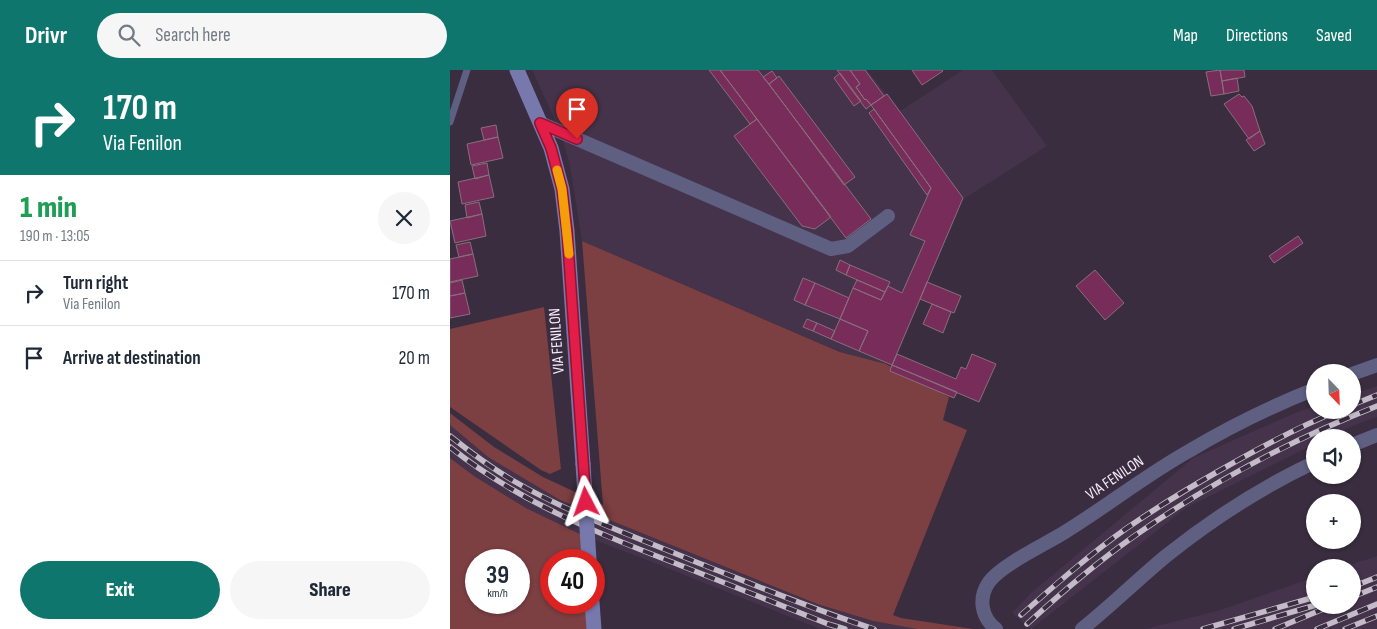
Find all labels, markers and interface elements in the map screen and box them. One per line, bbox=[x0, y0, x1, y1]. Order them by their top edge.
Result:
search box bbox=[97, 13, 447, 58]
text: Drivr bbox=[25, 21, 67, 50]
icon: search bbox=[115, 21, 143, 49]
text: Search here bbox=[155, 24, 231, 47]
text: Map bbox=[1173, 25, 1198, 46]
text: Directions bbox=[1226, 25, 1288, 46]
text: Saved bbox=[1316, 25, 1352, 46]
text: 170 m bbox=[103, 87, 177, 130]
pin bbox=[556, 88, 598, 139]
icon: right bbox=[20, 90, 85, 155]
icon: arrive bbox=[563, 95, 591, 123]
text: Via Fenilon bbox=[103, 130, 182, 157]
text: 1 min bbox=[20, 190, 77, 226]
button: close bbox=[378, 192, 430, 244]
text: 190 m · 13:05 bbox=[20, 227, 90, 246]
text: Turn right bbox=[63, 272, 128, 295]
icon: right bbox=[20, 279, 48, 307]
text: 170 m bbox=[392, 282, 430, 305]
text: Via Fenilon bbox=[63, 295, 120, 314]
street label: VIA FENILON bbox=[545, 308, 569, 374]
icon: arrive bbox=[20, 344, 48, 372]
text: Arrive at destination bbox=[63, 347, 201, 370]
text: 20 m bbox=[398, 347, 430, 370]
north arrow bbox=[1306, 364, 1361, 419]
map controls bbox=[1306, 364, 1361, 614]
button: sound bbox=[1306, 429, 1361, 484]
street label: VIA FENILON bbox=[1082, 452, 1148, 504]
position arrow bbox=[559, 475, 611, 527]
button: + bbox=[1306, 494, 1361, 549]
speed limit sign: 40 bbox=[540, 549, 605, 614]
button: − bbox=[1306, 559, 1361, 614]
text: 39 bbox=[486, 560, 509, 591]
button: Exit bbox=[20, 561, 220, 619]
button: Share bbox=[230, 561, 430, 619]
text: km/h bbox=[487, 586, 508, 601]

